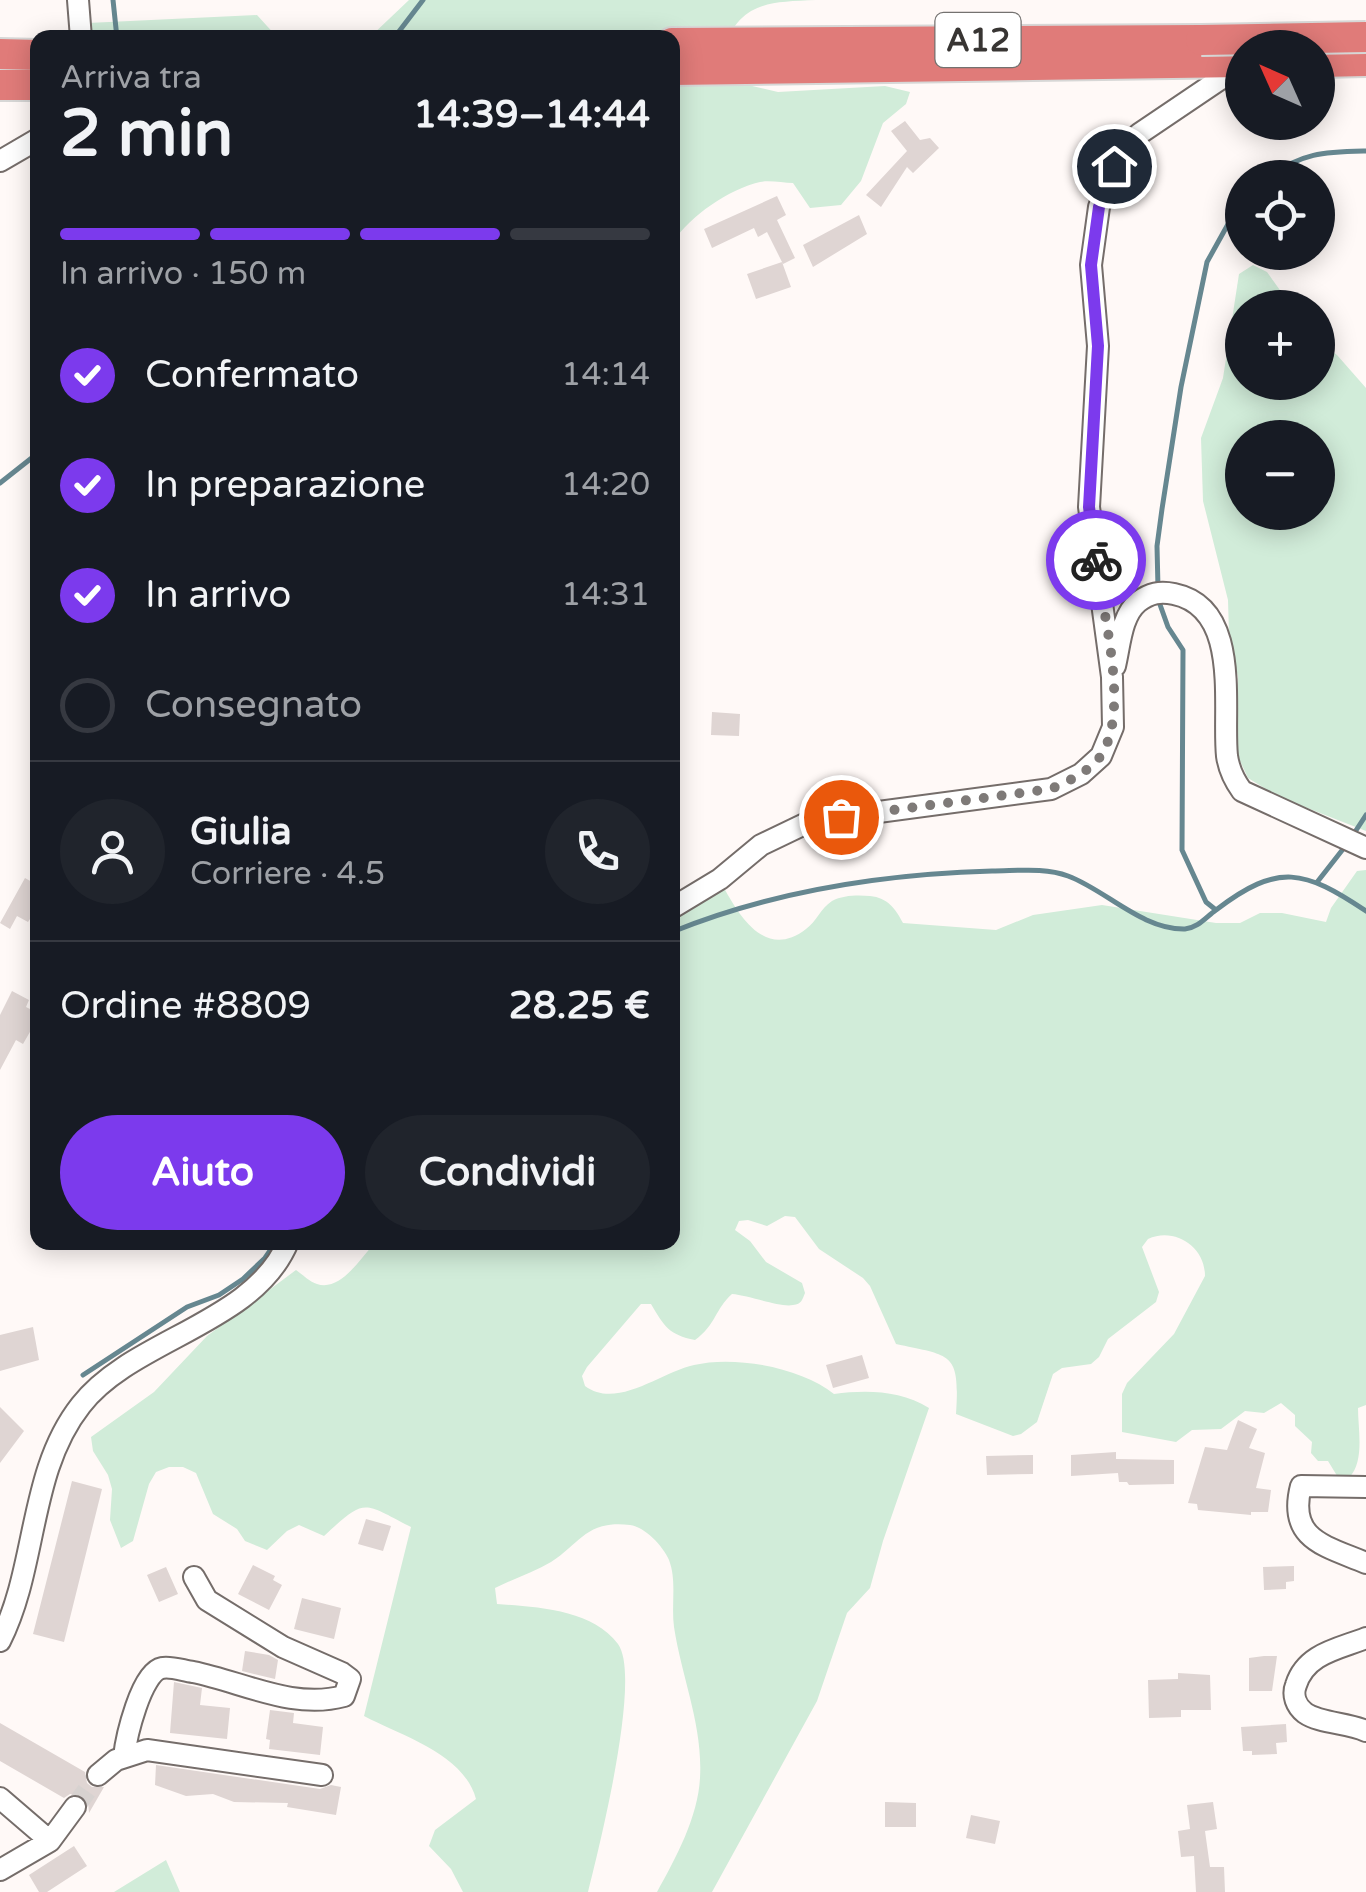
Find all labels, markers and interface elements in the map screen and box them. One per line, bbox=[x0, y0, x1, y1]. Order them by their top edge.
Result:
road number: A12 bbox=[936, 13, 1020, 67]
north arrow bbox=[1225, 30, 1335, 140]
map controls bbox=[1225, 30, 1335, 530]
text: Arriva tra bbox=[60, 59, 202, 97]
text: 14:39–14:44 bbox=[413, 92, 650, 138]
text: 2 min bbox=[60, 95, 233, 174]
pin bbox=[1072, 124, 1157, 209]
icon: home bbox=[1087, 139, 1142, 194]
button: locate bbox=[1225, 160, 1335, 270]
text: In arrivo · 150 m bbox=[60, 255, 306, 293]
button: + bbox=[1225, 290, 1335, 400]
icon: check bbox=[60, 348, 115, 403]
text: Confermato bbox=[145, 352, 359, 398]
text: 14:14 bbox=[561, 356, 650, 394]
button: − bbox=[1225, 420, 1335, 530]
icon: check bbox=[60, 458, 115, 513]
text: In preparazione bbox=[145, 462, 425, 508]
text: 14:20 bbox=[561, 466, 650, 504]
courier bbox=[1046, 510, 1146, 610]
icon: bike bbox=[1069, 533, 1124, 588]
icon: check bbox=[60, 568, 115, 623]
text: In arrivo bbox=[145, 572, 291, 618]
text: 14:31 bbox=[561, 576, 650, 614]
text: Consegnato bbox=[145, 682, 362, 728]
pin bbox=[799, 775, 884, 860]
icon: bag bbox=[814, 790, 869, 845]
button: person bbox=[60, 799, 165, 904]
button: phone bbox=[545, 799, 650, 904]
text: Giulia bbox=[190, 809, 292, 855]
text: Corriere · 4.5 bbox=[190, 855, 385, 893]
text: Ordine #8809 bbox=[60, 983, 311, 1029]
text: 28.25 € bbox=[509, 983, 650, 1029]
button: Aiuto bbox=[60, 1115, 345, 1230]
button: Condividi bbox=[365, 1115, 650, 1230]

